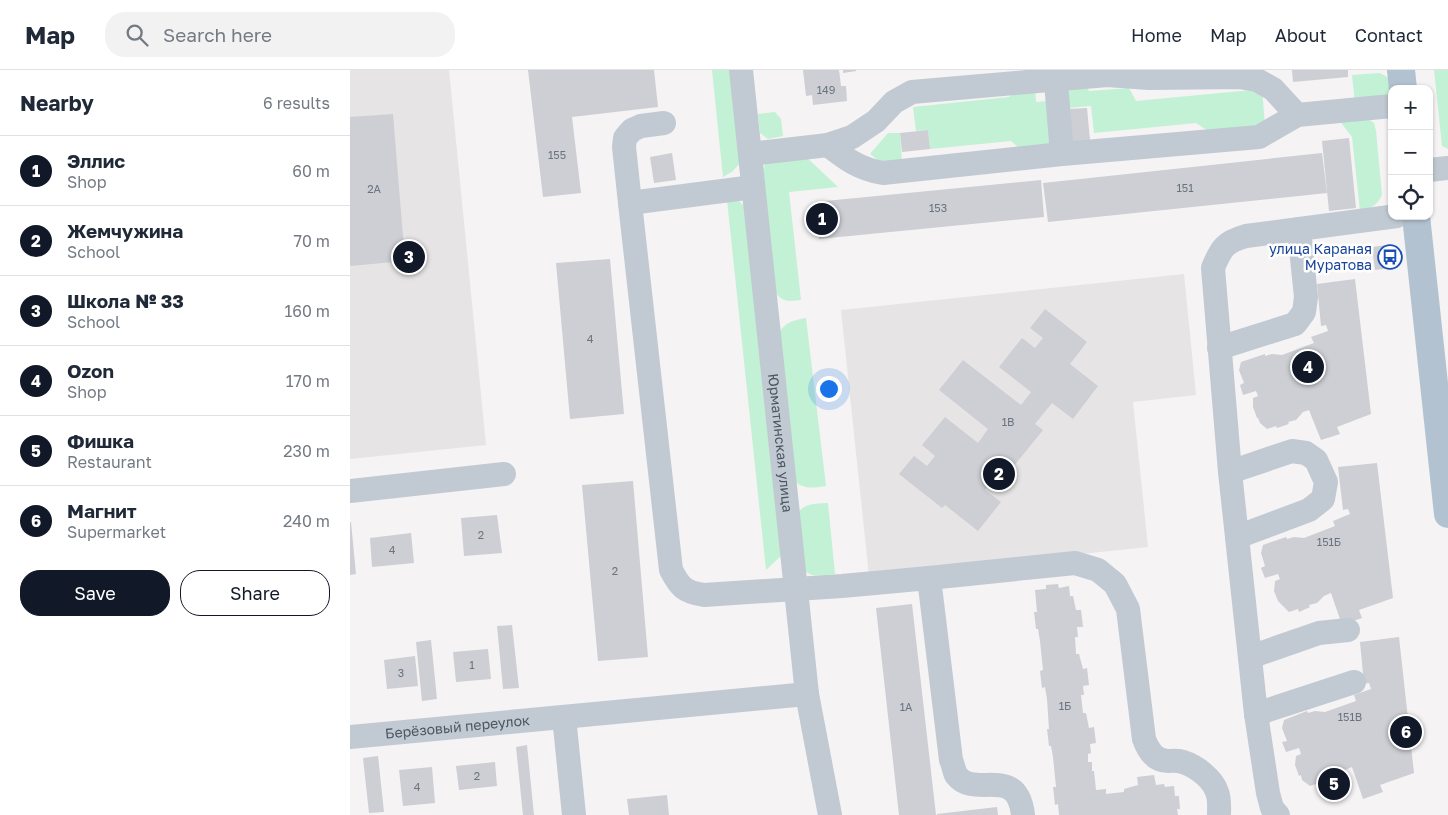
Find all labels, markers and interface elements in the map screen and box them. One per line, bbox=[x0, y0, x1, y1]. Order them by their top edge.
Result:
search box bbox=[105, 12, 455, 57]
text: Map bbox=[25, 20, 75, 49]
icon: search bbox=[123, 21, 151, 49]
text: Search here bbox=[163, 23, 272, 46]
text: Home bbox=[1131, 24, 1182, 46]
text: Map bbox=[1210, 24, 1247, 46]
text: About bbox=[1275, 24, 1327, 46]
text: Contact bbox=[1355, 24, 1423, 46]
house number: 149 bbox=[817, 83, 835, 96]
map controls bbox=[1388, 85, 1433, 220]
button: + bbox=[1388, 85, 1433, 130]
text: Nearby bbox=[20, 90, 94, 116]
text: 6 results bbox=[263, 93, 330, 113]
button: − bbox=[1388, 130, 1433, 175]
house number: 155 bbox=[548, 148, 566, 161]
text: Эллис bbox=[67, 149, 125, 172]
text: 1 bbox=[32, 161, 40, 181]
text: 60 m bbox=[292, 161, 330, 181]
text: Shop bbox=[67, 172, 107, 192]
button: locate bbox=[1388, 175, 1433, 220]
house number: 151 bbox=[1176, 181, 1194, 194]
house number: 2А bbox=[367, 182, 382, 195]
pin: 1 bbox=[806, 200, 838, 238]
house number: 153 bbox=[929, 201, 947, 214]
text: Жемчужина bbox=[67, 219, 183, 242]
text: 2 bbox=[31, 231, 41, 251]
text: 70 m bbox=[293, 231, 330, 251]
pin: 3 bbox=[393, 238, 425, 276]
place label: улица Караная Муратова bbox=[1269, 240, 1372, 273]
text: School bbox=[67, 242, 120, 262]
bus stop icon: улица Караная Муратова bbox=[1377, 244, 1403, 270]
text: Школа № 33 bbox=[67, 289, 184, 312]
text: 3 bbox=[31, 301, 41, 321]
text: 160 m bbox=[284, 301, 330, 321]
text: School bbox=[67, 312, 120, 332]
house number: 4 bbox=[587, 332, 594, 345]
pin: 4 bbox=[1292, 348, 1324, 386]
text: Ozon bbox=[67, 359, 114, 382]
text: 4 bbox=[31, 371, 41, 391]
text: 170 m bbox=[286, 371, 330, 391]
street label: Юрматинская улица bbox=[765, 372, 797, 513]
your location bbox=[816, 376, 842, 402]
text: Shop bbox=[67, 382, 107, 402]
house number: 1В bbox=[1002, 415, 1014, 428]
text: Фишка bbox=[67, 429, 134, 452]
text: 5 bbox=[31, 441, 41, 461]
text: 230 m bbox=[283, 441, 330, 461]
text: Restaurant bbox=[67, 452, 152, 472]
pin: 2 bbox=[983, 455, 1015, 493]
text: Магнит bbox=[67, 499, 137, 522]
text: 6 bbox=[31, 511, 41, 531]
text: 240 m bbox=[283, 511, 330, 531]
text: Supermarket bbox=[67, 522, 166, 542]
house number: 2 bbox=[478, 528, 484, 541]
house number: 151Б bbox=[1317, 535, 1341, 548]
house number: 4 bbox=[389, 543, 396, 556]
house number: 2 bbox=[612, 564, 618, 577]
button: Save bbox=[20, 570, 170, 616]
button: Share bbox=[180, 570, 330, 616]
house number: 1 bbox=[469, 658, 475, 671]
house number: 3 bbox=[398, 666, 404, 679]
house number: 1Б bbox=[1059, 699, 1071, 712]
house number: 1А bbox=[900, 700, 913, 713]
house number: 151В bbox=[1338, 710, 1362, 723]
street label: Берёзовый переулок bbox=[384, 711, 531, 742]
pin: 6 bbox=[1390, 713, 1422, 751]
pin: 5 bbox=[1318, 765, 1350, 803]
house number: 2 bbox=[474, 769, 480, 782]
house number: 4 bbox=[414, 780, 421, 793]

